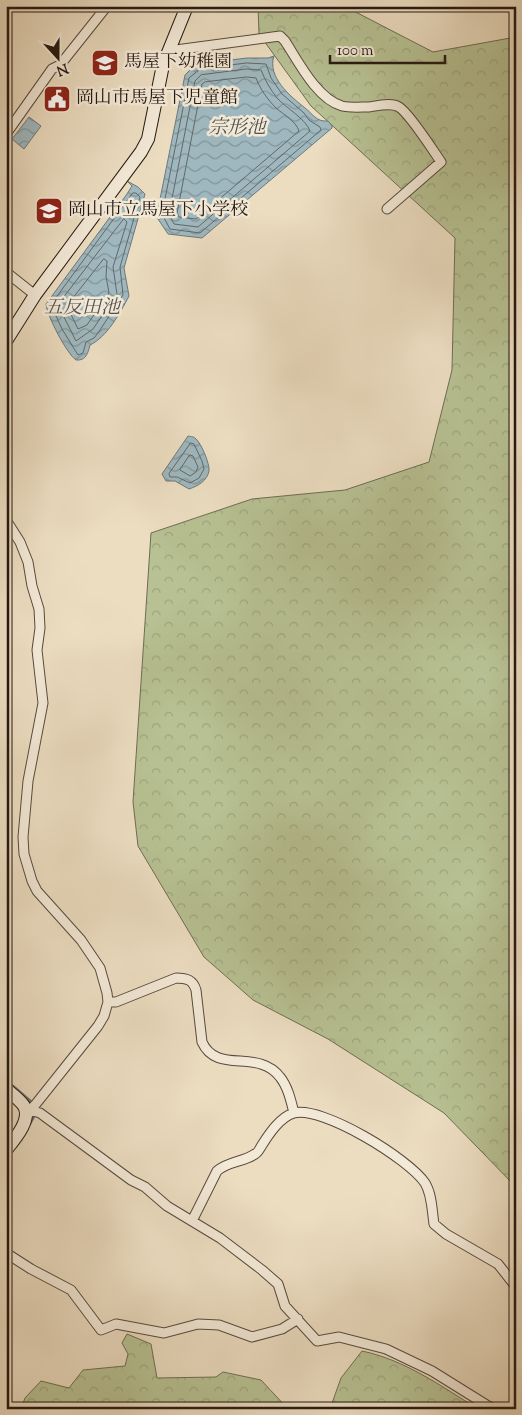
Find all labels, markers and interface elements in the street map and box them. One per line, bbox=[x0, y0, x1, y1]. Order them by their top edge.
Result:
north arrow bbox=[32, 32, 82, 82]
scale bar bbox=[330, 32, 444, 64]
text: 100 m bbox=[337, 41, 374, 62]
school or university icon: 馬屋下幼稚園 bbox=[90, 48, 120, 78]
place label: 馬屋下幼稚園 bbox=[124, 50, 232, 76]
text: N bbox=[53, 57, 71, 80]
public building icon: 岡山市馬屋下児童館 bbox=[42, 84, 72, 114]
place label: 岡山市馬屋下児童館 bbox=[76, 86, 238, 112]
water label: 宗形池 bbox=[208, 115, 267, 142]
school or university icon: 岡山市立馬屋下小学校 bbox=[34, 196, 64, 226]
place label: 岡山市立馬屋下小学校 bbox=[68, 198, 248, 224]
water label: 五反田池 bbox=[44, 295, 122, 322]

